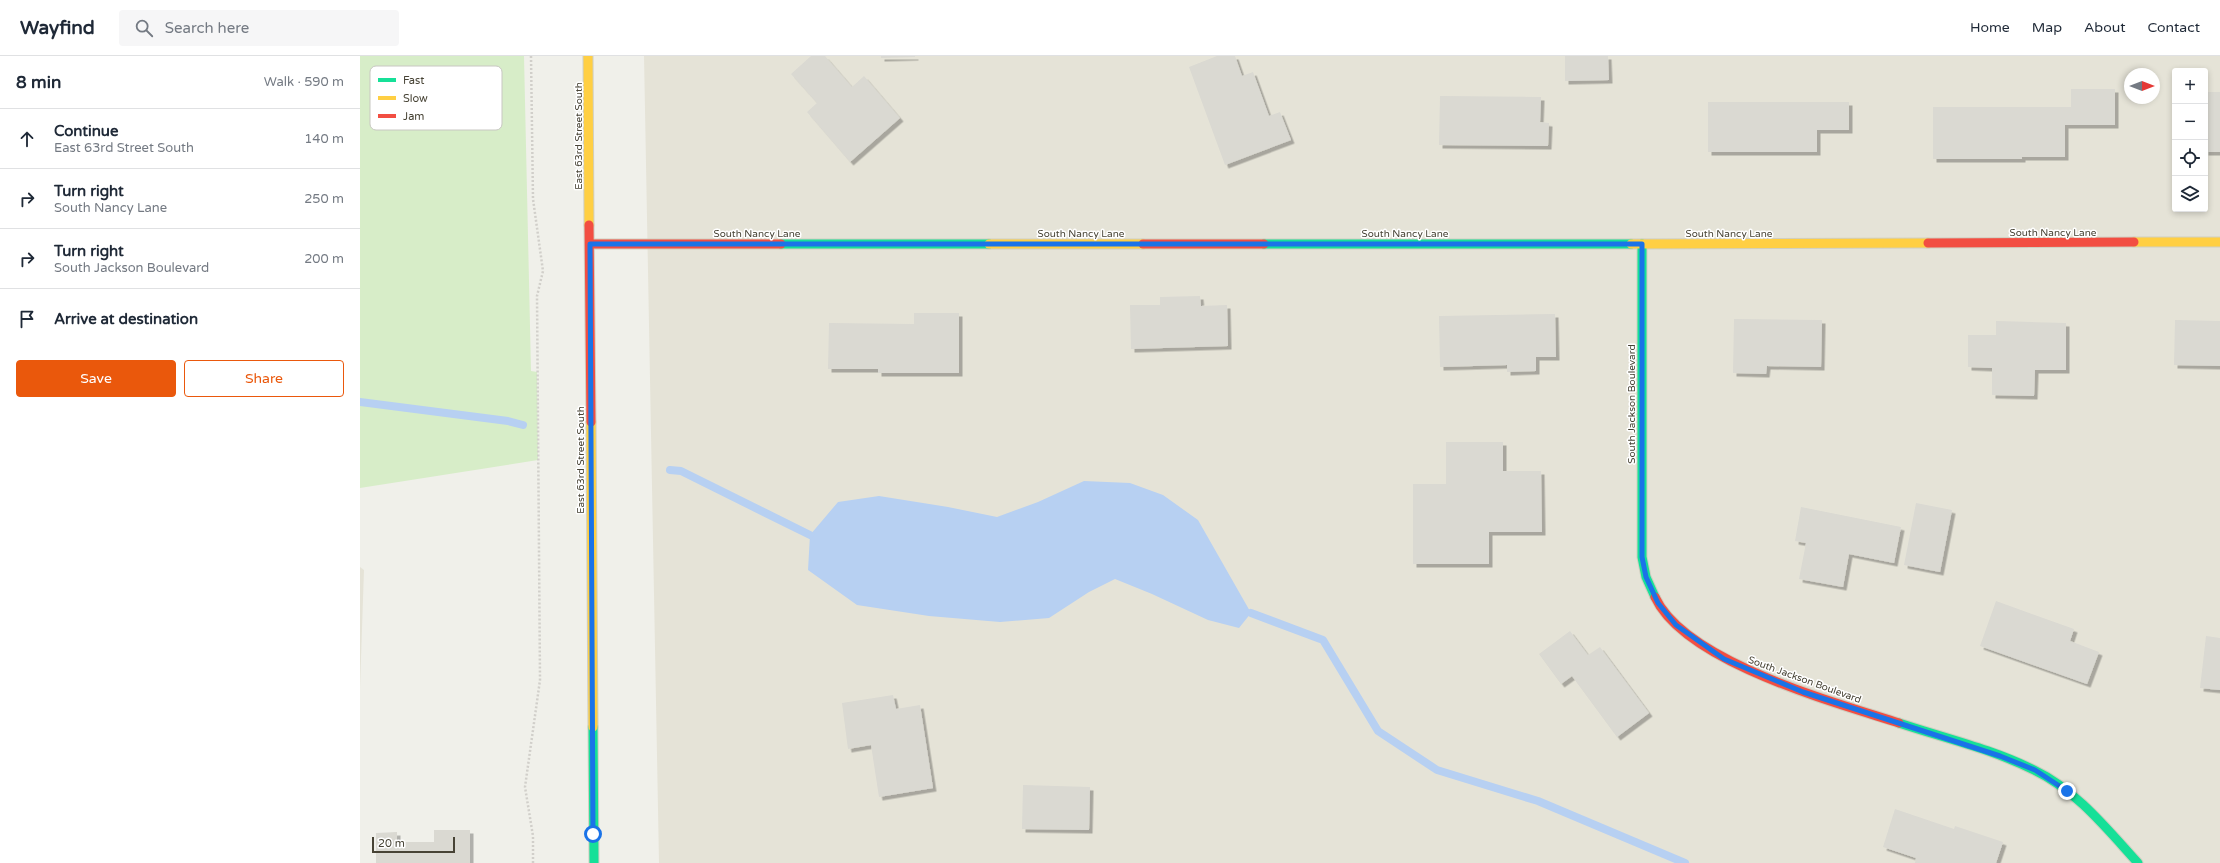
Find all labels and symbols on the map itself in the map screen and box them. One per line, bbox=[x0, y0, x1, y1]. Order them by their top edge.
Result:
legend bbox=[370, 66, 502, 130]
north arrow bbox=[2124, 68, 2160, 104]
text: Fast bbox=[403, 74, 424, 87]
street label: East 63rd Street South bbox=[573, 82, 585, 190]
text: Slow bbox=[403, 92, 428, 105]
text: Jam bbox=[403, 110, 424, 123]
street label: South Nancy Lane bbox=[2009, 227, 2097, 239]
street label: South Nancy Lane bbox=[713, 228, 801, 240]
street label: South Nancy Lane bbox=[1037, 228, 1125, 240]
street label: South Nancy Lane bbox=[1361, 228, 1449, 240]
street label: South Nancy Lane bbox=[1685, 228, 1773, 240]
street label: South Jackson Boulevard bbox=[1626, 344, 1638, 464]
street label: East 63rd Street South bbox=[575, 406, 587, 514]
street label: South Jackson Boulevard bbox=[1746, 654, 1863, 706]
route end bbox=[2058, 782, 2076, 800]
route start bbox=[584, 825, 602, 843]
scale bar bbox=[372, 835, 455, 854]

